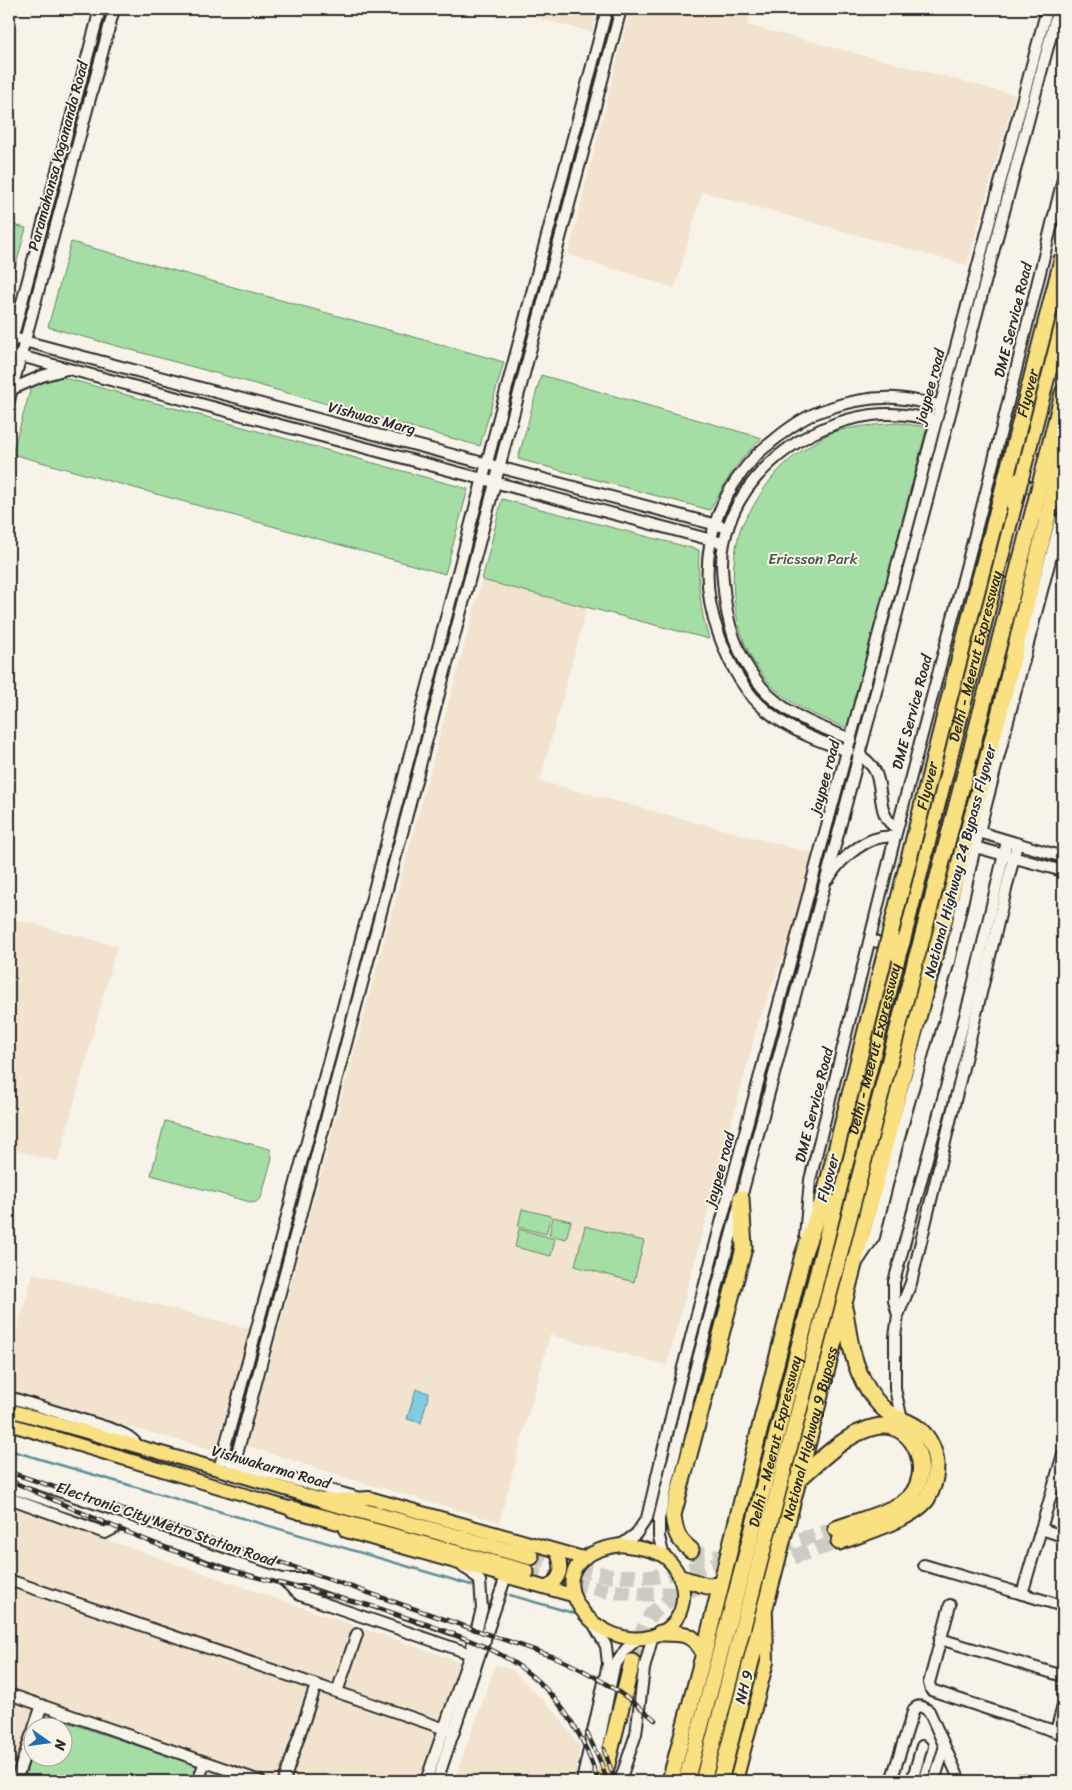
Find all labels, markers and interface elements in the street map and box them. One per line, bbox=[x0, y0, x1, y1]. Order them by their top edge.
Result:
street label: Paramahansa Yogananda Road bbox=[20, 57, 96, 254]
street label: DME Service Road bbox=[986, 259, 1040, 380]
street label: jaypee road bbox=[907, 345, 953, 429]
street label: Flyover bbox=[1009, 366, 1047, 420]
street label: Vishwas Marg bbox=[325, 394, 419, 442]
park label: Ericsson Park bbox=[768, 546, 859, 572]
street label: Delhi - Meerut Expressway bbox=[941, 567, 1010, 745]
street label: DME Service Road bbox=[884, 651, 940, 772]
street label: jaypee road bbox=[802, 736, 848, 820]
street label: National Highway 24 Bypass Flyover bbox=[916, 741, 1004, 981]
street label: Flyover bbox=[909, 758, 946, 812]
street label: Delhi - Meerut Expressway bbox=[840, 960, 909, 1137]
street label: DME Service Road bbox=[787, 1044, 841, 1165]
street label: jaypee road bbox=[697, 1128, 743, 1212]
street label: Flyover bbox=[809, 1150, 847, 1205]
street label: National Highway 9 Bypass bbox=[775, 1343, 845, 1524]
street label: Delhi - Meerut Expressway bbox=[741, 1353, 809, 1530]
street label: Vishwakarma Road bbox=[209, 1438, 334, 1497]
street label: Electronic City Metro Station Road bbox=[53, 1474, 280, 1574]
street label: NH 9 bbox=[727, 1667, 761, 1707]
north arrow bbox=[22, 1718, 72, 1768]
text: N bbox=[47, 1736, 74, 1753]

